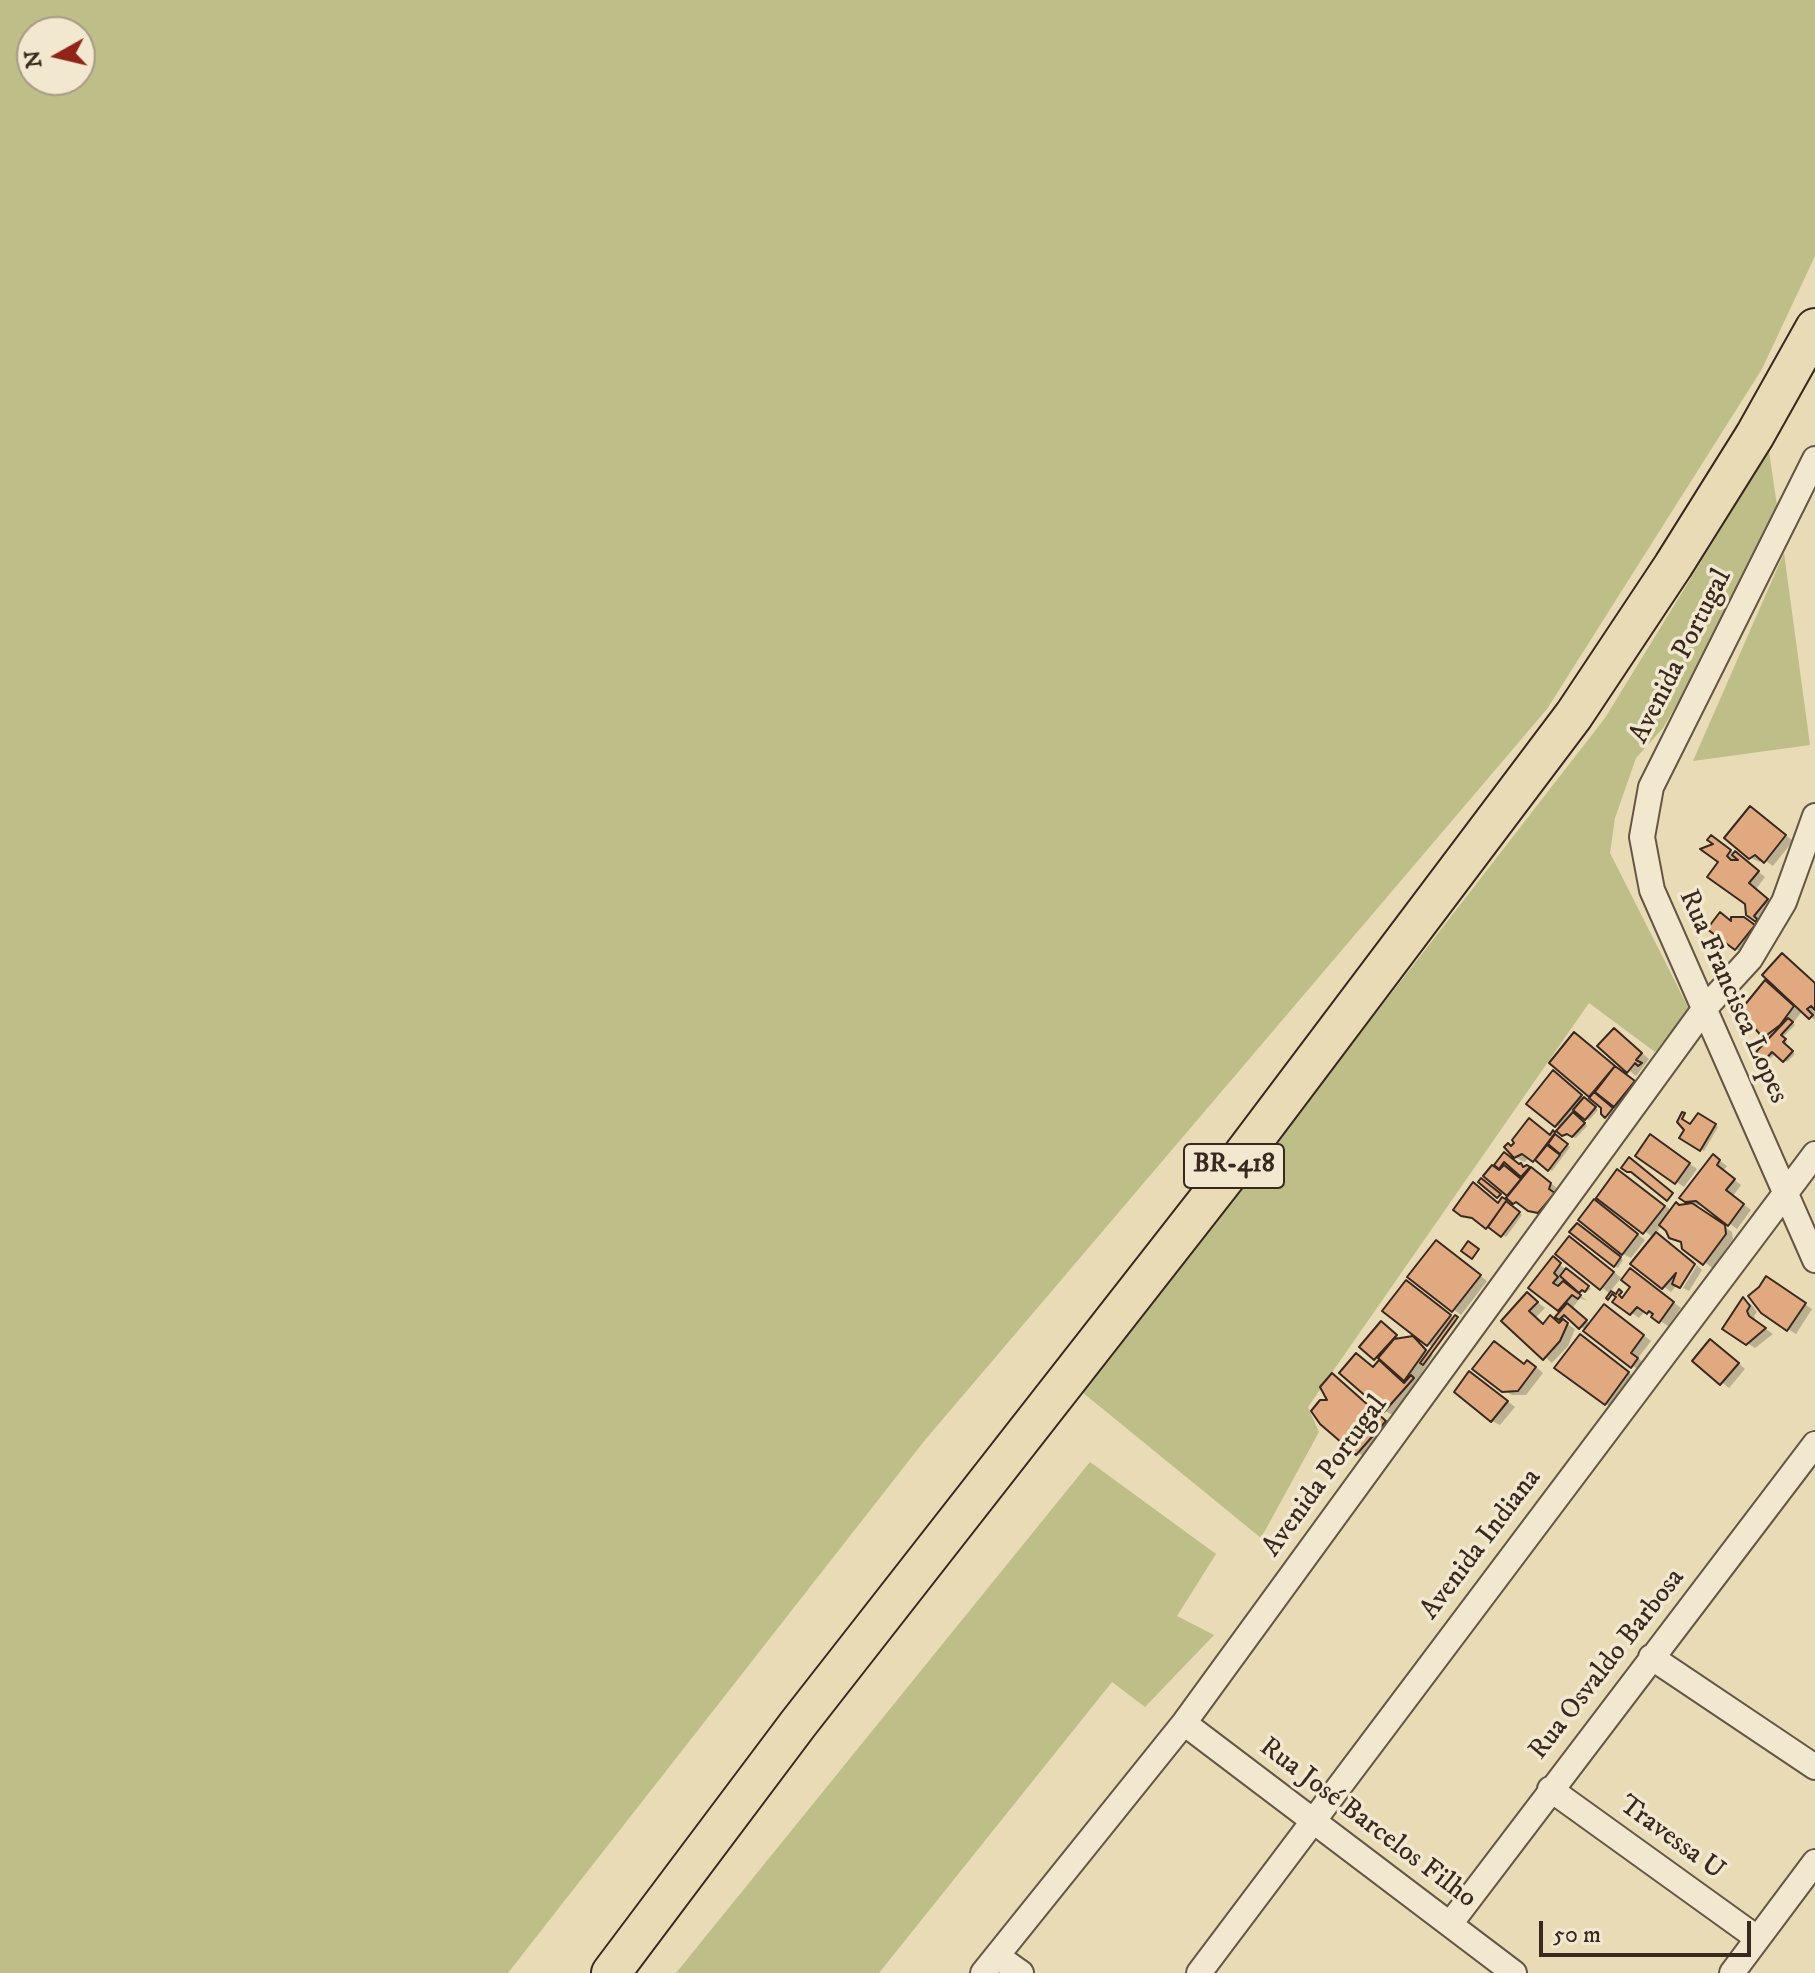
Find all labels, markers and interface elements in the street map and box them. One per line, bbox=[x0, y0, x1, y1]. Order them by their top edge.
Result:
north arrow bbox=[16, 16, 96, 96]
text: N bbox=[19, 48, 48, 70]
street label: Avenida Portugal bbox=[1624, 564, 1740, 750]
street label: Rua Francisca Lopes bbox=[1670, 885, 1794, 1109]
road number: BR-418 bbox=[1184, 1144, 1284, 1188]
street label: Avenida Portugal bbox=[1256, 1390, 1396, 1564]
street label: Avenida Indiana bbox=[1414, 1463, 1550, 1627]
street label: Rua Osvaldo Barbosa bbox=[1523, 1563, 1693, 1767]
street label: Rua José Barcelos Filho bbox=[1252, 1731, 1482, 1917]
street label: Travessa U bbox=[1612, 1789, 1730, 1889]
scale bar bbox=[1543, 1905, 1755, 1955]
text: 50 m bbox=[1553, 1920, 1601, 1950]

